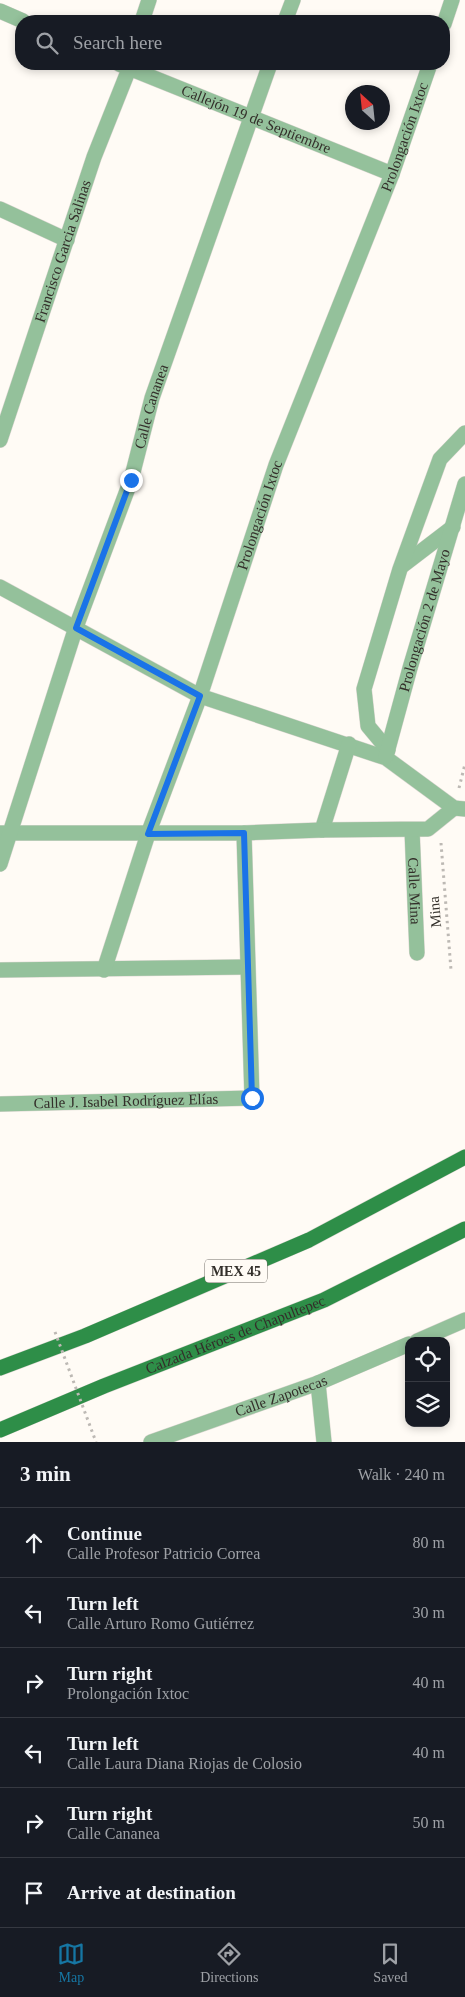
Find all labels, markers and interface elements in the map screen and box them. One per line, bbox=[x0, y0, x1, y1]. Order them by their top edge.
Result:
search box bbox=[15, 15, 450, 70]
icon: search bbox=[33, 29, 61, 57]
text: Search here bbox=[73, 32, 162, 53]
street label: Prolongación Ixtoc bbox=[378, 80, 431, 194]
street label: Callejón 19 de Septiembre bbox=[179, 82, 334, 157]
north arrow bbox=[345, 85, 390, 130]
street label: Francisco Garcia Salinas bbox=[32, 178, 94, 325]
street label: Calle Cananea bbox=[131, 362, 171, 450]
street label: Prolongación Ixtoc bbox=[234, 457, 285, 572]
route end bbox=[120, 469, 143, 492]
street label: Prolongación 2 de Mayo bbox=[396, 547, 453, 693]
street label: Calle Mina bbox=[405, 857, 424, 925]
street label: Mina bbox=[426, 895, 444, 928]
route start bbox=[241, 1087, 264, 1110]
street label: Calle J. Isabel Rodríguez Elías bbox=[33, 1091, 219, 1111]
road number: MEX 45 bbox=[205, 1260, 267, 1282]
street label: Calzada Héroes de Chapultepec bbox=[143, 1292, 328, 1377]
map controls bbox=[405, 1337, 450, 1427]
button: locate bbox=[405, 1337, 450, 1382]
street label: Calle Zapotecas bbox=[233, 1372, 330, 1420]
button: layers bbox=[405, 1382, 450, 1427]
text: 3 min bbox=[20, 1462, 71, 1486]
text: Walk · 240 m bbox=[358, 1466, 445, 1483]
text: Continue bbox=[67, 1523, 142, 1544]
icon: ahead bbox=[20, 1529, 48, 1557]
text: 80 m bbox=[413, 1534, 445, 1551]
text: Calle Profesor Patricio Correa bbox=[67, 1545, 260, 1562]
text: Turn left bbox=[67, 1593, 139, 1614]
icon: left bbox=[20, 1599, 48, 1627]
text: 30 m bbox=[413, 1604, 445, 1621]
text: Calle Arturo Romo Gutiérrez bbox=[67, 1615, 254, 1632]
text: Turn right bbox=[67, 1663, 152, 1684]
icon: right bbox=[20, 1669, 48, 1697]
text: 40 m bbox=[413, 1674, 445, 1691]
text: Prolongación Ixtoc bbox=[67, 1685, 189, 1702]
text: Turn left bbox=[67, 1733, 139, 1754]
icon: left bbox=[20, 1739, 48, 1767]
text: 40 m bbox=[413, 1744, 445, 1761]
text: Calle Laura Diana Riojas de Colosio bbox=[67, 1755, 302, 1772]
text: Turn right bbox=[67, 1803, 152, 1824]
icon: right bbox=[20, 1809, 48, 1837]
text: 50 m bbox=[413, 1814, 445, 1831]
text: Calle Cananea bbox=[67, 1825, 160, 1842]
icon: arrive bbox=[20, 1879, 48, 1907]
text: Arrive at destination bbox=[67, 1882, 236, 1903]
tab: Map bbox=[57, 1940, 85, 1986]
tab: Directions bbox=[200, 1940, 259, 1986]
tab: Saved bbox=[373, 1940, 408, 1986]

